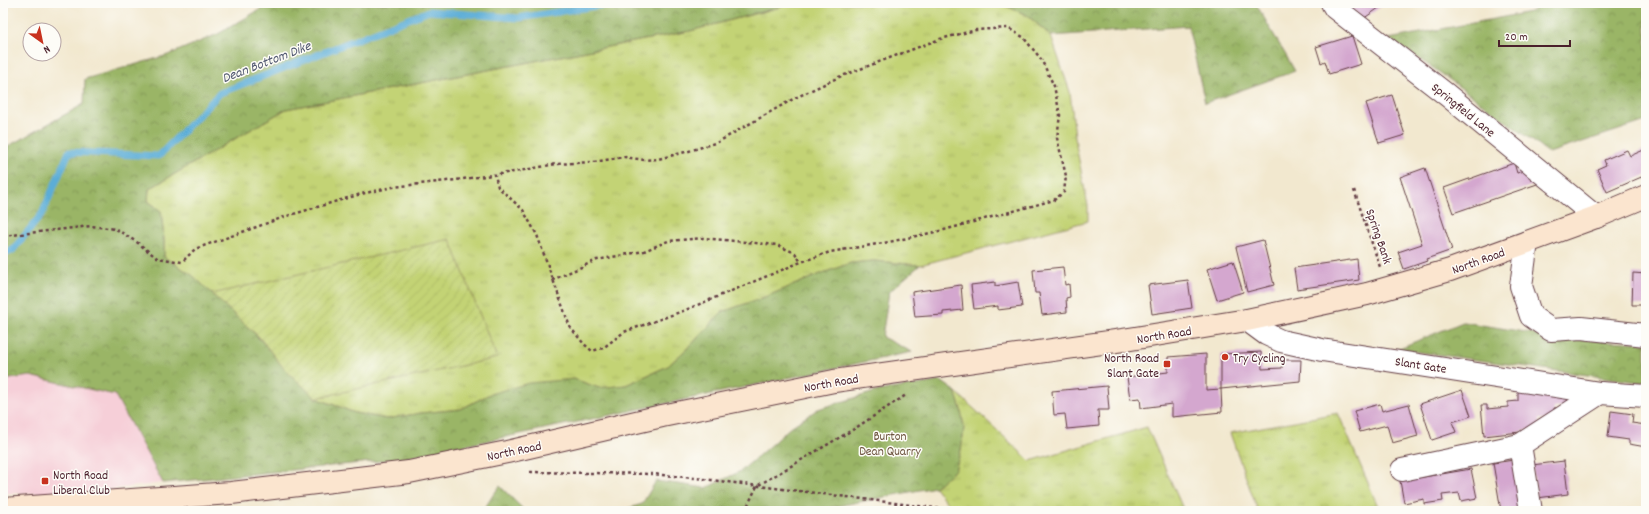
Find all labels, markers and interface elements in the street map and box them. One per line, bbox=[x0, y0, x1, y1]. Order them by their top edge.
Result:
north arrow bbox=[22, 22, 62, 62]
scale bar bbox=[1499, 22, 1570, 48]
text: 20 m bbox=[1505, 29, 1528, 46]
water label: Dean Bottom Dike bbox=[219, 36, 315, 89]
text: N bbox=[39, 41, 53, 57]
street label: Springfield Lane bbox=[1426, 79, 1499, 143]
street label: Spring Bank bbox=[1359, 207, 1396, 267]
street label: North Road bbox=[1450, 244, 1508, 281]
street label: North Road bbox=[1136, 323, 1193, 350]
place label: North Road Slant Gate bbox=[1104, 350, 1159, 384]
place label: Try Cycling bbox=[1233, 350, 1286, 369]
marker: Try Cycling bbox=[1220, 352, 1230, 362]
street label: Slant Gate bbox=[1393, 353, 1448, 380]
marker: North Road Slant Gate bbox=[1162, 359, 1172, 369]
street label: North Road bbox=[803, 370, 860, 399]
park label: Burton Dean Quarry bbox=[859, 428, 922, 462]
street label: North Road bbox=[486, 437, 543, 467]
place label: North Road Liberal Club bbox=[53, 467, 110, 501]
marker: North Road Liberal Club bbox=[40, 476, 50, 486]

